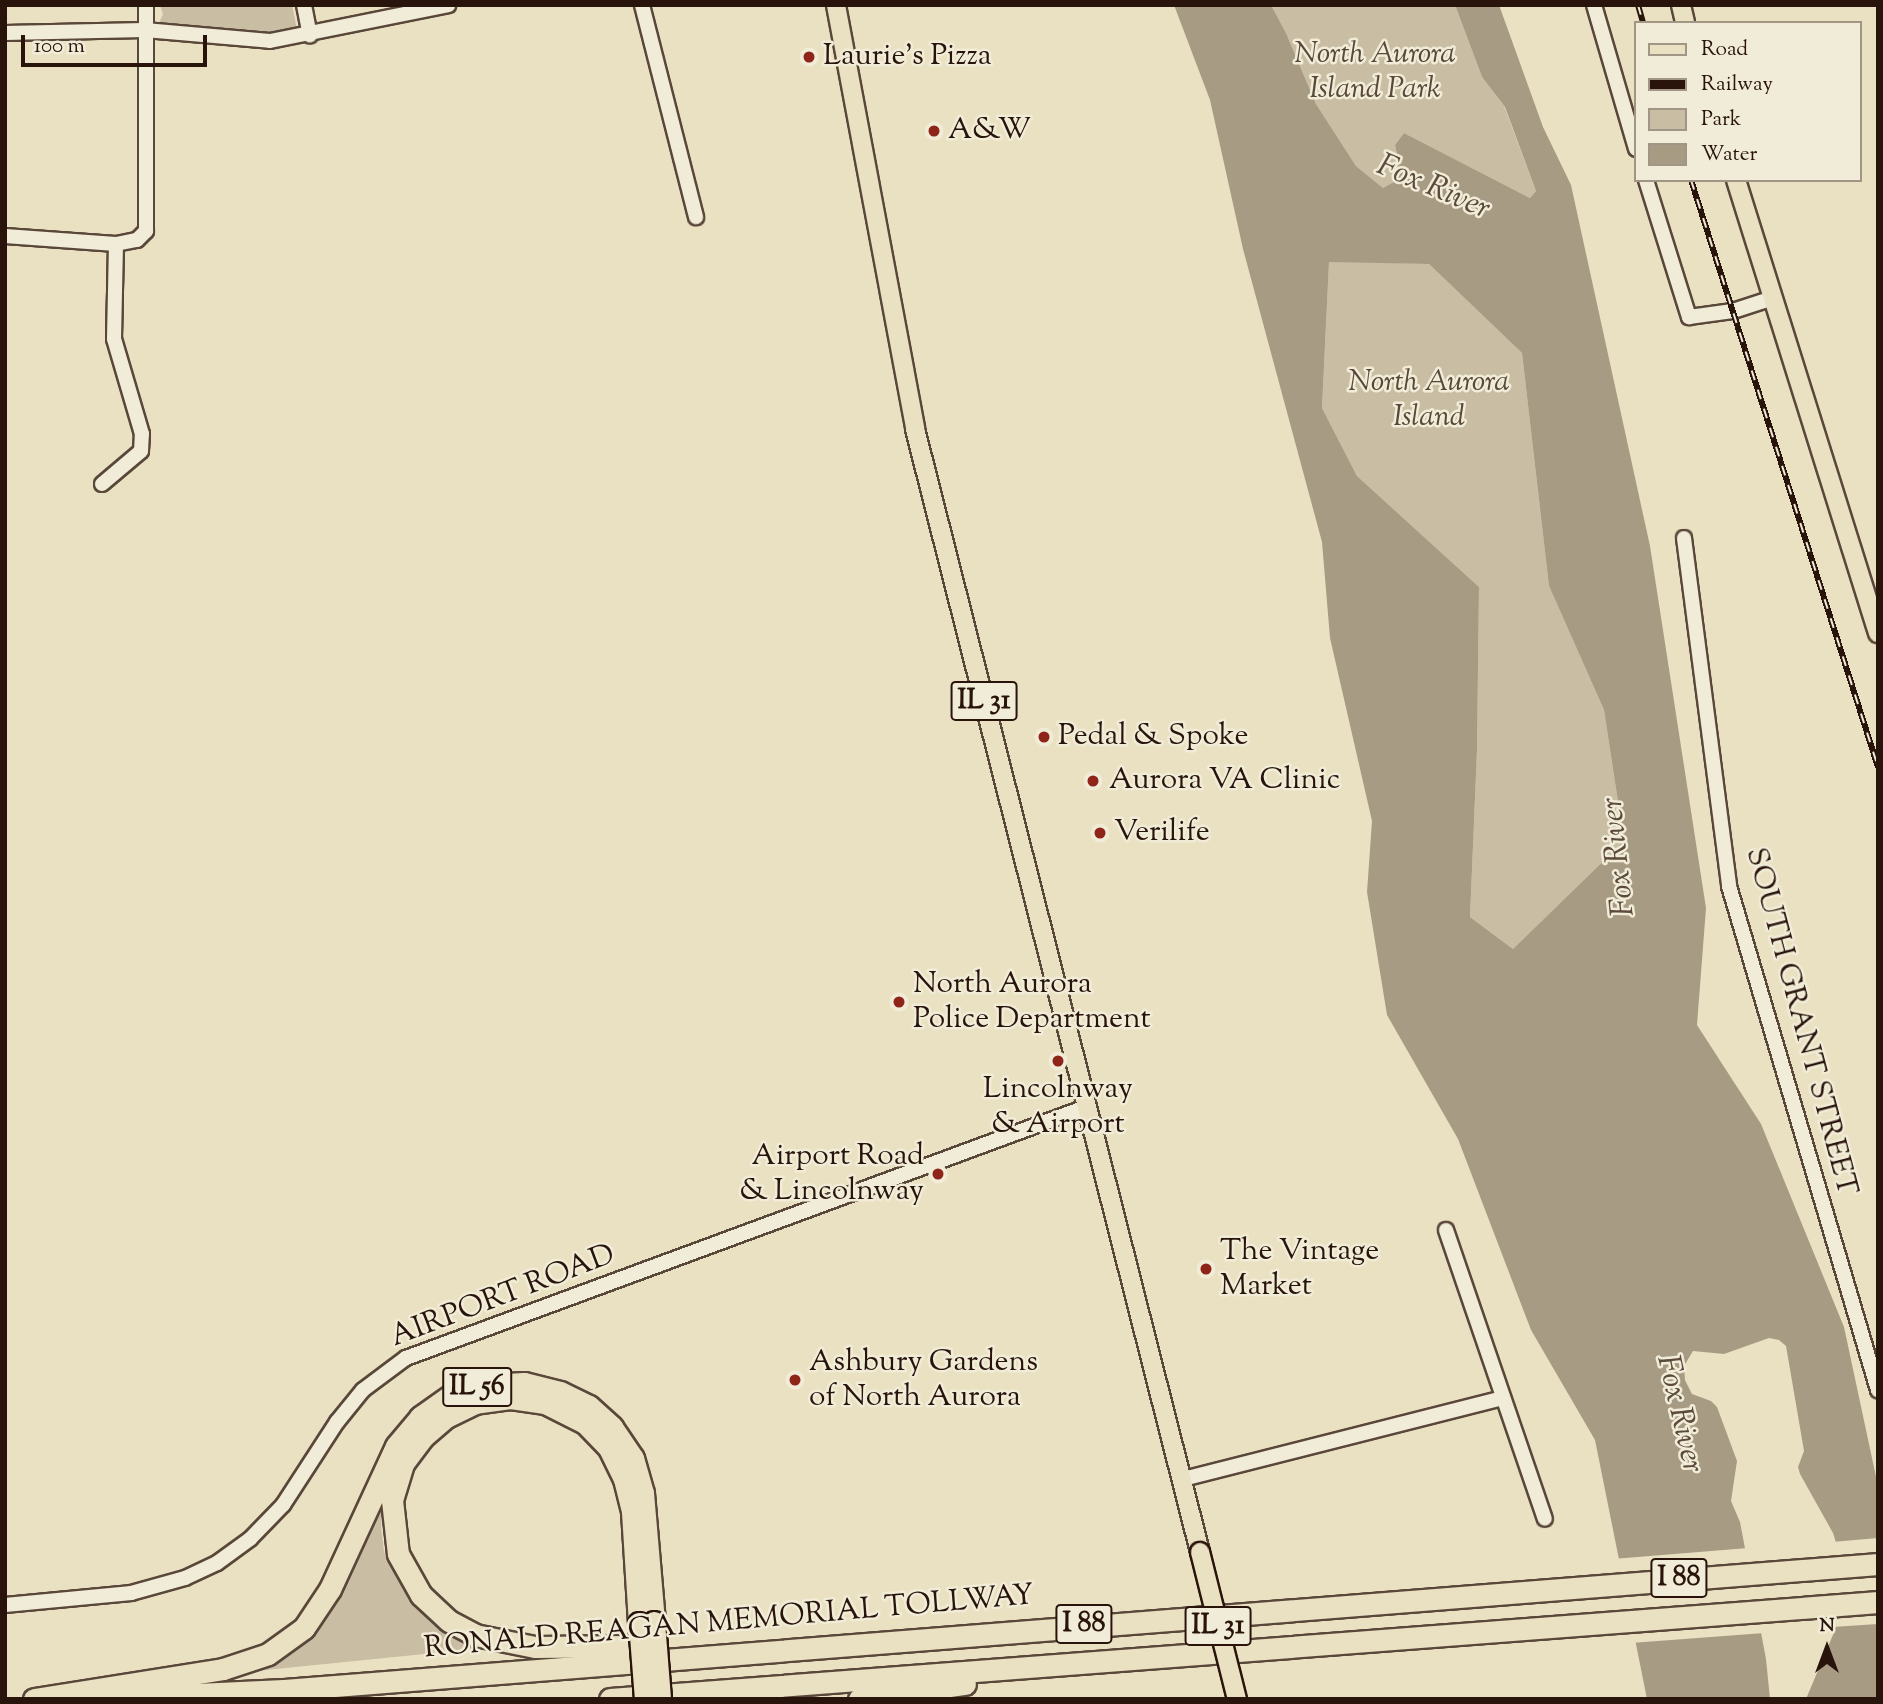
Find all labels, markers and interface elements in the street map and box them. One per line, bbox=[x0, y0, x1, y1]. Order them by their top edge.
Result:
scale bar bbox=[24, 21, 210, 65]
legend bbox=[1634, 21, 1862, 182]
text: 100 m bbox=[34, 32, 85, 62]
text: Road bbox=[1701, 35, 1748, 65]
park label: North Aurora Island Park bbox=[1294, 37, 1456, 107]
place label: Laurie's Pizza bbox=[823, 39, 992, 75]
marker: Laurie's Pizza bbox=[801, 49, 817, 65]
text: Railway bbox=[1701, 70, 1773, 100]
text: Park bbox=[1701, 105, 1741, 135]
place label: A&W bbox=[948, 113, 1031, 149]
marker: A&W bbox=[926, 123, 942, 139]
text: Water bbox=[1701, 140, 1757, 170]
water label: Fox River bbox=[1370, 147, 1496, 229]
park label: North Aurora Island bbox=[1348, 365, 1510, 436]
road number: IL 31 bbox=[949, 676, 1019, 726]
place label: Pedal & Spoke bbox=[1058, 719, 1248, 755]
marker: Pedal & Spoke bbox=[1036, 729, 1052, 745]
place label: Aurora VA Clinic bbox=[1109, 763, 1340, 799]
marker: Aurora VA Clinic bbox=[1083, 771, 1103, 791]
water label: Fox River bbox=[1594, 795, 1644, 919]
place label: Verilife bbox=[1114, 815, 1210, 851]
marker: Verilife bbox=[1092, 825, 1108, 841]
street label: SOUTH GRANT STREET bbox=[1736, 844, 1864, 1200]
place label: North Aurora Police Department bbox=[913, 967, 1151, 1038]
marker: North Aurora Police Department bbox=[891, 994, 907, 1010]
marker: Lincolnway & Airport bbox=[1050, 1053, 1066, 1069]
place label: Lincolnway & Airport bbox=[983, 1072, 1133, 1142]
place label: Airport Road & Lincolnway bbox=[739, 1139, 924, 1210]
marker: Airport Road & Lincolnway bbox=[930, 1166, 946, 1182]
place label: The Vintage Market bbox=[1220, 1234, 1379, 1304]
street label: AIRPORT ROAD bbox=[386, 1238, 620, 1356]
marker: The Vintage Market bbox=[1198, 1261, 1214, 1277]
place label: Ashbury Gardens of North Aurora bbox=[809, 1345, 1038, 1416]
water label: Fox River bbox=[1647, 1351, 1711, 1477]
road number: IL 56 bbox=[442, 1362, 512, 1412]
marker: Ashbury Gardens of North Aurora bbox=[787, 1372, 803, 1388]
road number: I 88 bbox=[1649, 1554, 1709, 1602]
street label: RONALD REAGAN MEMORIAL TOLLWAY bbox=[423, 1578, 1035, 1668]
road number: I 88 bbox=[1054, 1600, 1114, 1648]
road number: IL 31 bbox=[1183, 1602, 1253, 1650]
north arrow bbox=[1792, 1613, 1862, 1683]
text: N bbox=[1819, 1613, 1835, 1640]

